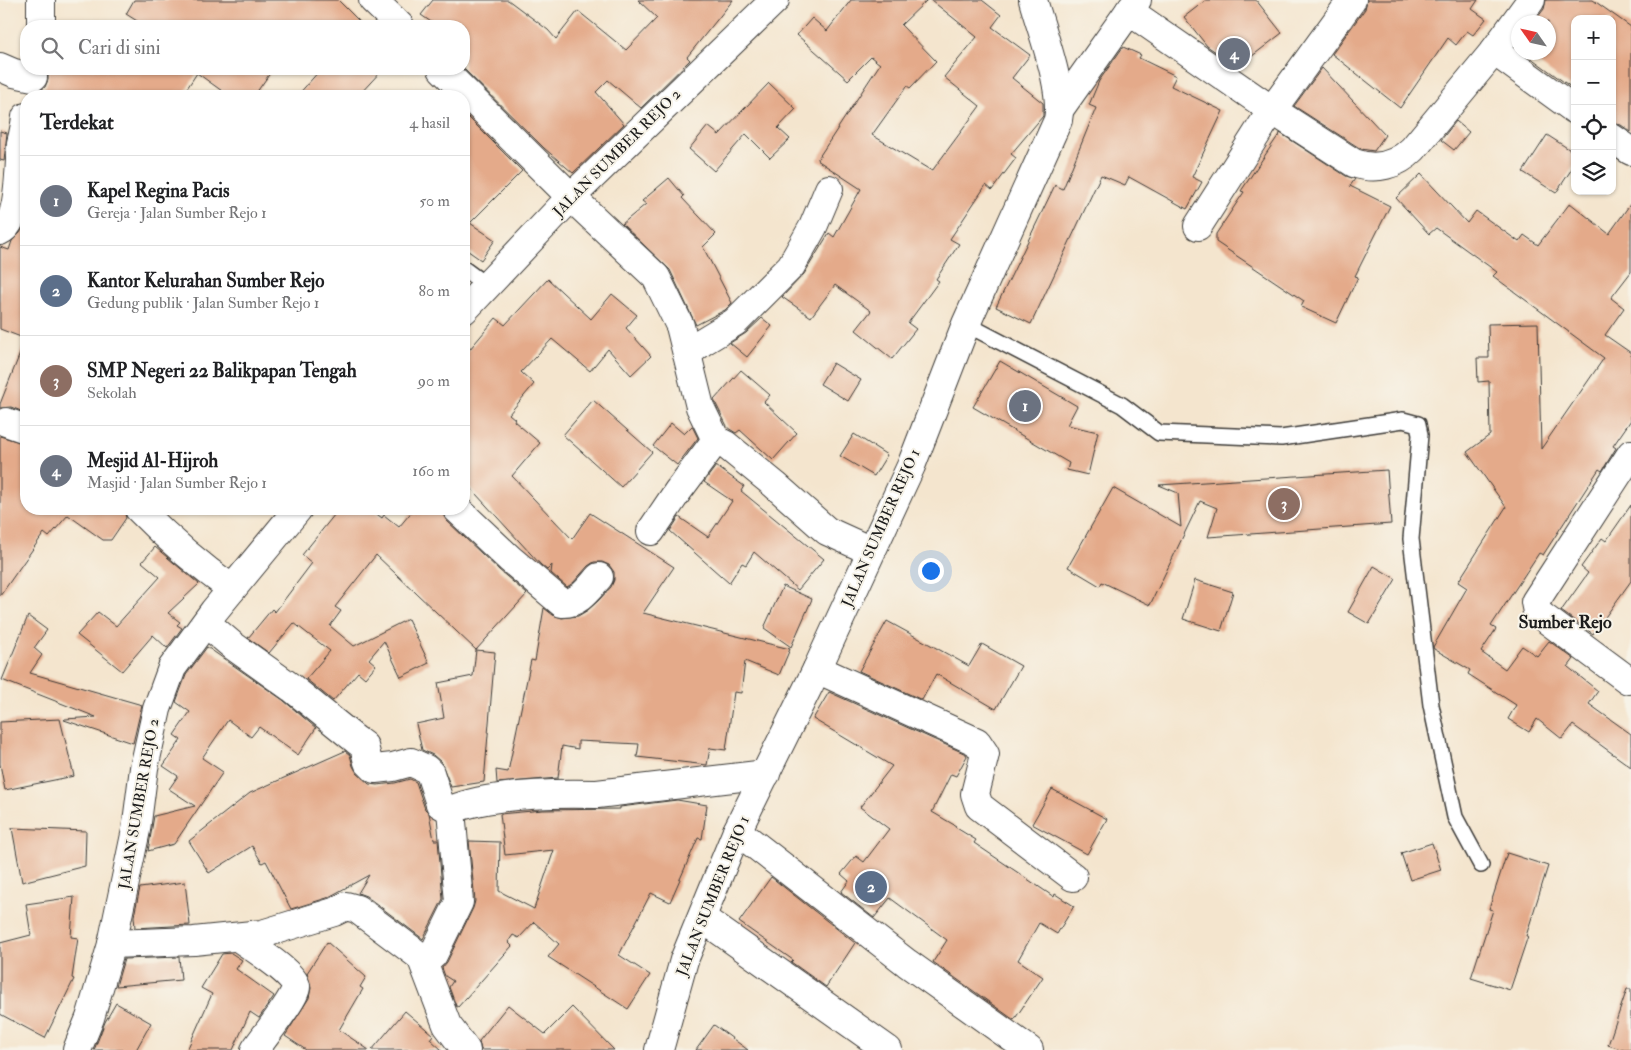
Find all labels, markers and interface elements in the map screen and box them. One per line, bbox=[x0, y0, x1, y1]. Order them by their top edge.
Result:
north arrow bbox=[1511, 15, 1556, 60]
map controls bbox=[1571, 15, 1616, 195]
button: + bbox=[1571, 15, 1616, 60]
search box bbox=[20, 20, 470, 75]
icon: search bbox=[38, 34, 66, 62]
pin: 4 bbox=[1218, 35, 1250, 73]
text: Cari di sini bbox=[78, 36, 161, 60]
button: − bbox=[1571, 60, 1616, 105]
street label: JALAN SUMBER REJO 2 bbox=[548, 85, 686, 222]
button: locate bbox=[1571, 105, 1616, 150]
text: Terdekat bbox=[40, 109, 114, 136]
text: 4 hasil bbox=[409, 113, 450, 133]
button: layers bbox=[1571, 150, 1616, 195]
text: Kapel Regina Pacis bbox=[87, 179, 230, 203]
text: 1 bbox=[53, 191, 59, 211]
text: 50 m bbox=[419, 191, 450, 211]
text: Gereja · Jalan Sumber Rejo 1 bbox=[87, 203, 267, 223]
text: Kantor Kelurahan Sumber Rejo bbox=[87, 269, 324, 293]
text: 2 bbox=[52, 281, 60, 301]
text: 80 m bbox=[419, 281, 450, 301]
text: Gedung publik · Jalan Sumber Rejo 1 bbox=[87, 293, 320, 313]
text: SMP Negeri 22 Balikpapan Tengah bbox=[87, 359, 357, 383]
text: 3 bbox=[53, 371, 59, 391]
text: 90 m bbox=[418, 371, 450, 391]
text: Sekolah bbox=[87, 383, 137, 403]
pin: 1 bbox=[1009, 387, 1041, 425]
street label: JALAN SUMBER REJO 1 bbox=[837, 446, 925, 611]
text: Mesjid Al-Hijroh bbox=[87, 449, 218, 473]
text: 4 bbox=[52, 461, 60, 481]
text: 160 m bbox=[412, 461, 450, 481]
text: Masjid · Jalan Sumber Rejo 1 bbox=[87, 473, 267, 493]
pin: 3 bbox=[1268, 485, 1300, 523]
your location bbox=[918, 558, 944, 584]
district label: Sumber Rejo bbox=[1518, 611, 1612, 634]
street label: JALAN SUMBER REJO 2 bbox=[114, 717, 164, 892]
street label: JALAN SUMBER REJO 1 bbox=[672, 813, 755, 980]
pin: 2 bbox=[855, 868, 887, 906]

